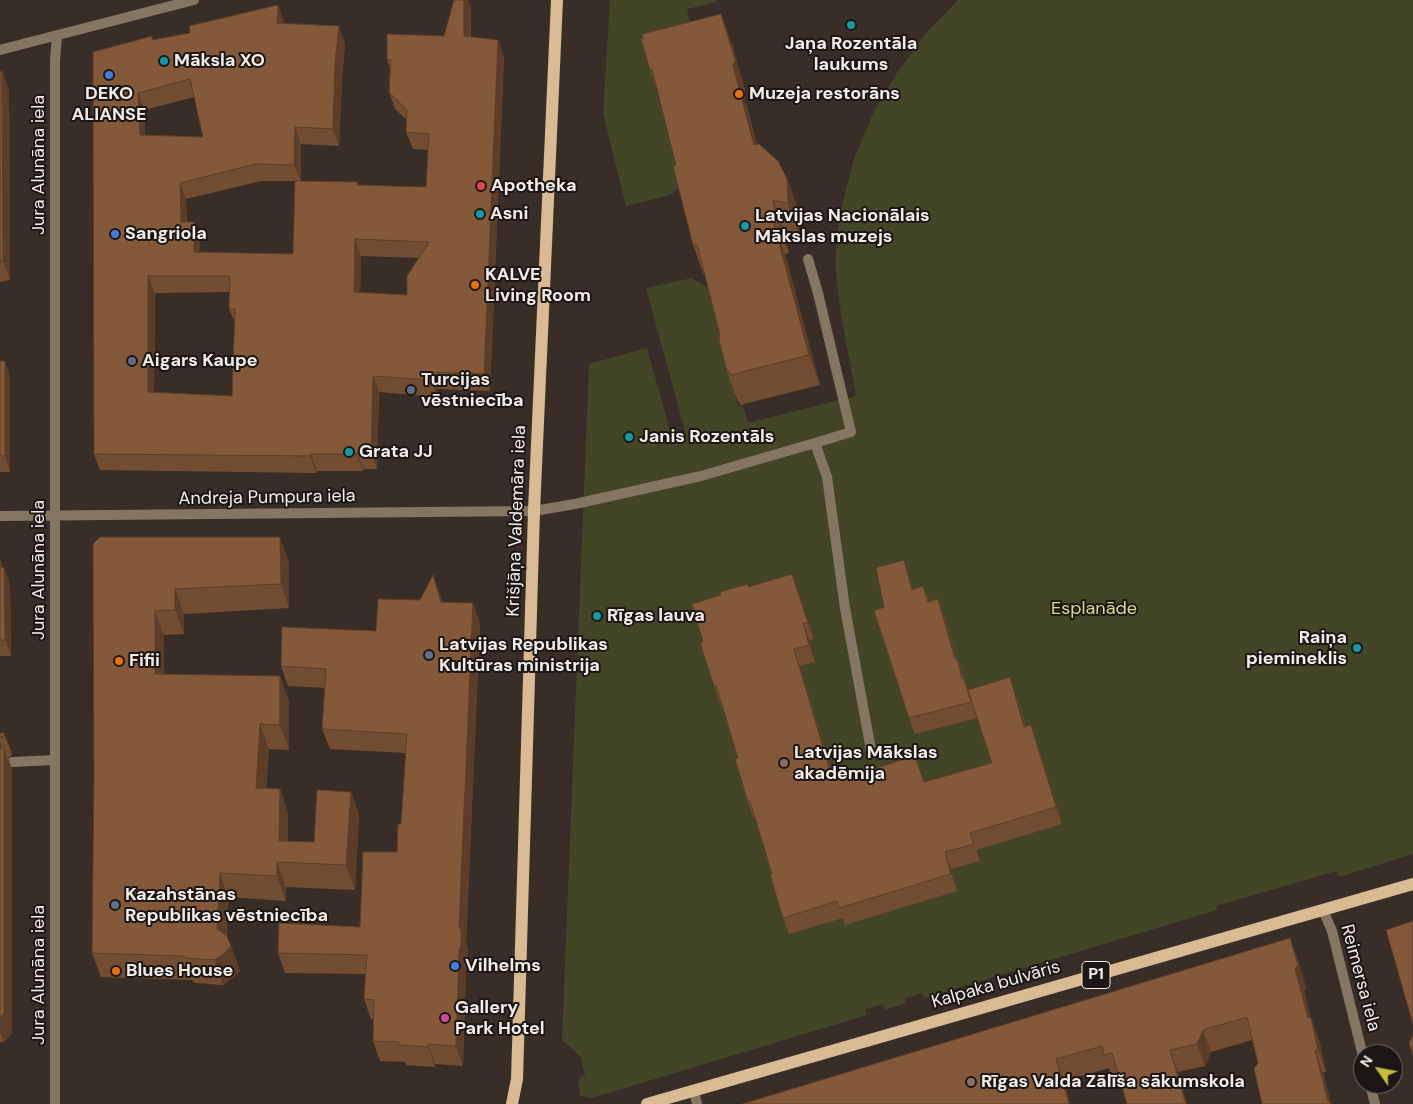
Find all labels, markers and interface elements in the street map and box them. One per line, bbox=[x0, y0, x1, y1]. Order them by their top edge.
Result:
marker: Jaņa Rozentāla laukums bbox=[845, 19, 857, 31]
place label: Jaņa Rozentāla laukums bbox=[785, 33, 917, 76]
place label: Māksla XO bbox=[174, 50, 265, 72]
marker: Māksla XO bbox=[158, 55, 170, 67]
marker: DEKO ALIANSE bbox=[103, 69, 115, 81]
place label: DEKO ALIANSE bbox=[72, 83, 146, 126]
place label: Muzeja restorāns bbox=[749, 83, 900, 105]
marker: Muzeja restorāns bbox=[733, 88, 745, 100]
street label: Jura Alunāna iela bbox=[28, 95, 50, 235]
place label: Apotheka bbox=[491, 175, 577, 197]
marker: Apotheka bbox=[475, 180, 487, 192]
place label: Asni bbox=[490, 203, 528, 225]
place label: Latvijas Nacionālais Mākslas muzejs bbox=[755, 205, 930, 248]
marker: Asni bbox=[474, 208, 486, 220]
marker: Latvijas Nacionālais Mākslas muzejs bbox=[739, 220, 751, 232]
place label: Sangriola bbox=[125, 223, 207, 245]
marker: Sangriola bbox=[109, 228, 121, 240]
place label: KALVE Living Room bbox=[485, 264, 591, 306]
marker: KALVE Living Room bbox=[469, 279, 481, 291]
place label: Aigars Kaupe bbox=[142, 350, 258, 372]
marker: Aigars Kaupe bbox=[126, 355, 138, 367]
place label: Turcijas vēstniecība bbox=[421, 369, 524, 412]
marker: Turcijas vēstniecība bbox=[405, 384, 417, 396]
street label: Krišjāņa Valdemāra iela bbox=[503, 425, 531, 617]
place label: Janis Rozentāls bbox=[639, 426, 774, 448]
marker: Janis Rozentāls bbox=[623, 431, 635, 443]
place label: Grata JJ bbox=[359, 441, 433, 463]
marker: Grata JJ bbox=[343, 446, 355, 458]
street label: Andreja Pumpura iela bbox=[178, 486, 356, 510]
street label: Jura Alunāna iela bbox=[28, 500, 50, 640]
park label: Esplanāde bbox=[1051, 598, 1137, 620]
place label: Rīgas lauva bbox=[607, 605, 705, 627]
marker: Rīgas lauva bbox=[591, 610, 603, 622]
place label: Raiņa piemineklis bbox=[1246, 627, 1347, 670]
place label: Latvijas Republikas Kultūras ministrija bbox=[439, 634, 608, 676]
marker: Raiņa piemineklis bbox=[1351, 642, 1363, 654]
marker: Latvijas Republikas Kultūras ministrija bbox=[423, 649, 435, 661]
place label: Fifii bbox=[129, 650, 160, 672]
marker: Fifii bbox=[113, 655, 125, 667]
place label: Latvijas Mākslas akadēmija bbox=[794, 742, 938, 784]
marker: Latvijas Mākslas akadēmija bbox=[778, 757, 790, 769]
place label: Kazahstānas Republikas vēstniecība bbox=[125, 884, 328, 926]
marker: Kazahstānas Republikas vēstniecība bbox=[109, 899, 121, 911]
street label: Jura Alunāna iela bbox=[28, 905, 50, 1045]
street label: Reimersa iela bbox=[1335, 922, 1385, 1034]
place label: Vilhelms bbox=[465, 955, 541, 977]
street label: Kalpaka bulvāris bbox=[929, 956, 1063, 1014]
place label: Blues House bbox=[126, 960, 233, 982]
marker: Vilhelms bbox=[449, 960, 461, 972]
road number: P1 bbox=[1082, 962, 1110, 988]
marker: Blues House bbox=[110, 965, 122, 977]
place label: Gallery Park Hotel bbox=[455, 997, 545, 1040]
marker: Gallery Park Hotel bbox=[439, 1012, 451, 1024]
north arrow bbox=[1353, 1044, 1403, 1094]
text: N bbox=[1356, 1052, 1377, 1071]
place label: Rīgas Valda Zālīša sākumskola bbox=[981, 1071, 1245, 1093]
marker: Rīgas Valda Zālīša sākumskola bbox=[965, 1076, 977, 1088]

